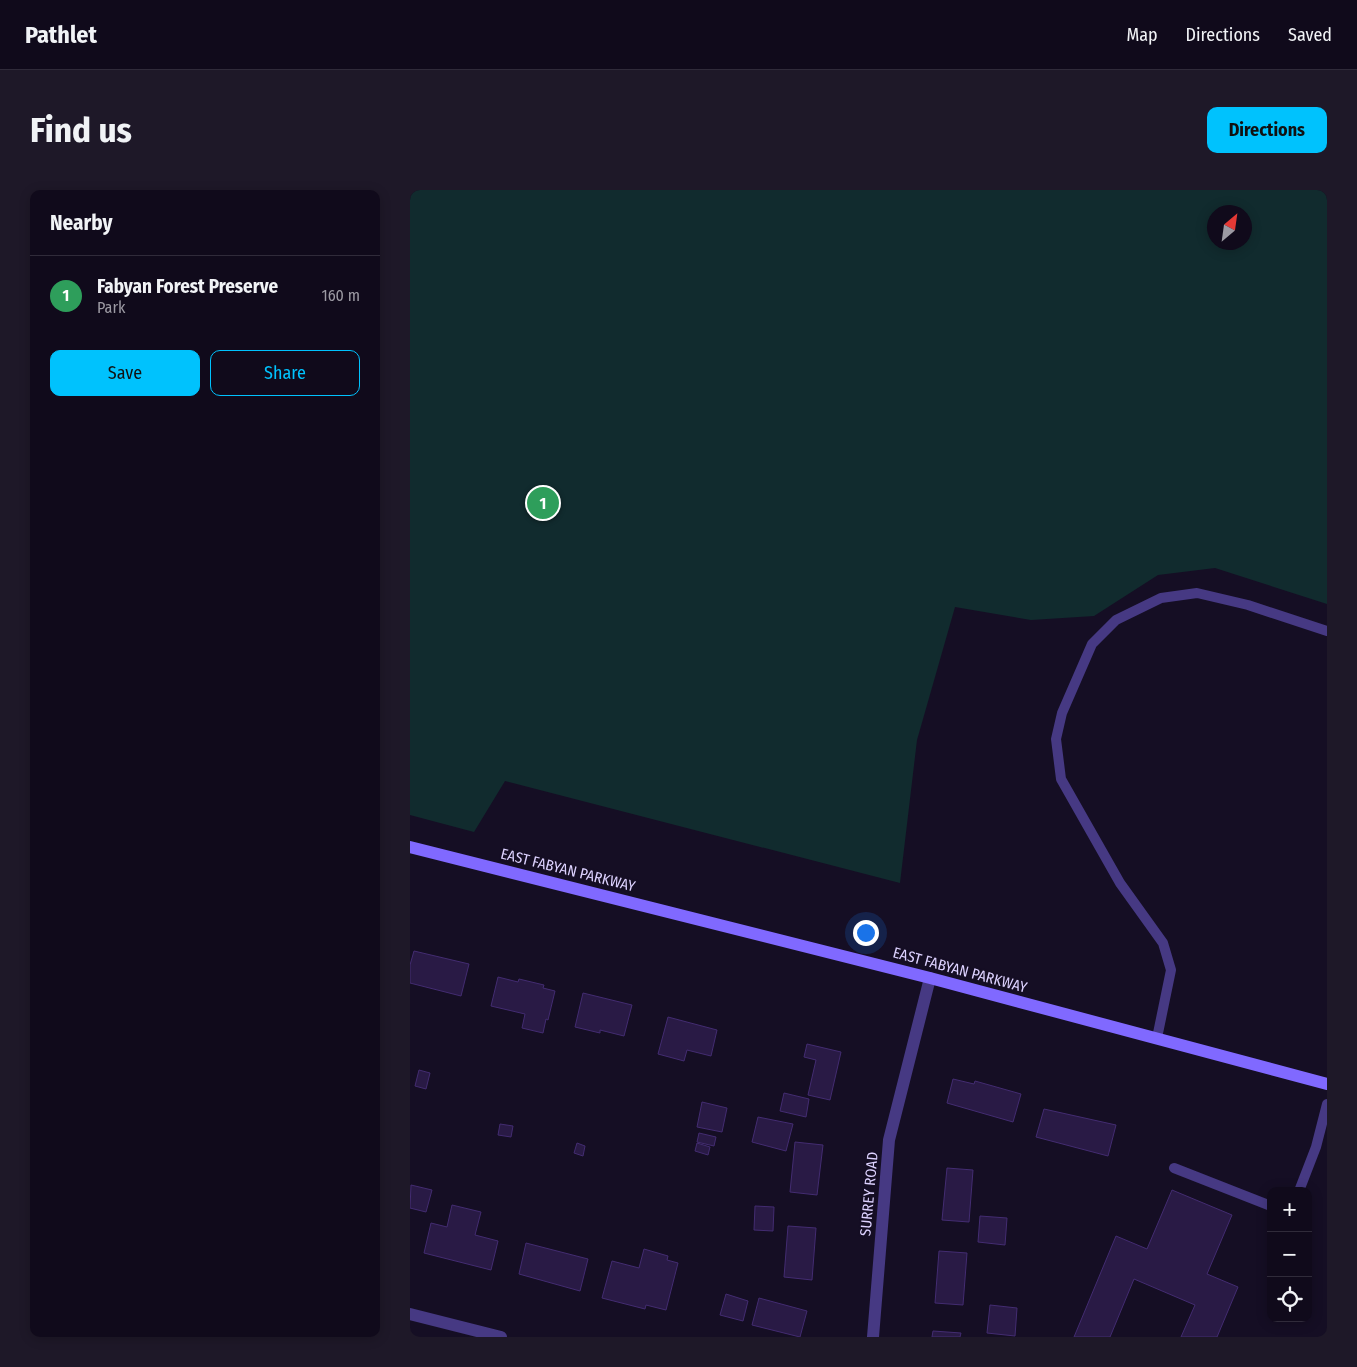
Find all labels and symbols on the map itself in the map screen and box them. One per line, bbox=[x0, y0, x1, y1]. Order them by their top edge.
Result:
north arrow bbox=[1207, 205, 1252, 250]
pin: 1 bbox=[527, 484, 559, 522]
street label: EAST FABYAN PARKWAY bbox=[499, 845, 638, 896]
your location bbox=[853, 920, 879, 946]
street label: EAST FABYAN PARKWAY bbox=[891, 943, 1030, 997]
street label: SURREY ROAD bbox=[856, 1151, 882, 1237]

